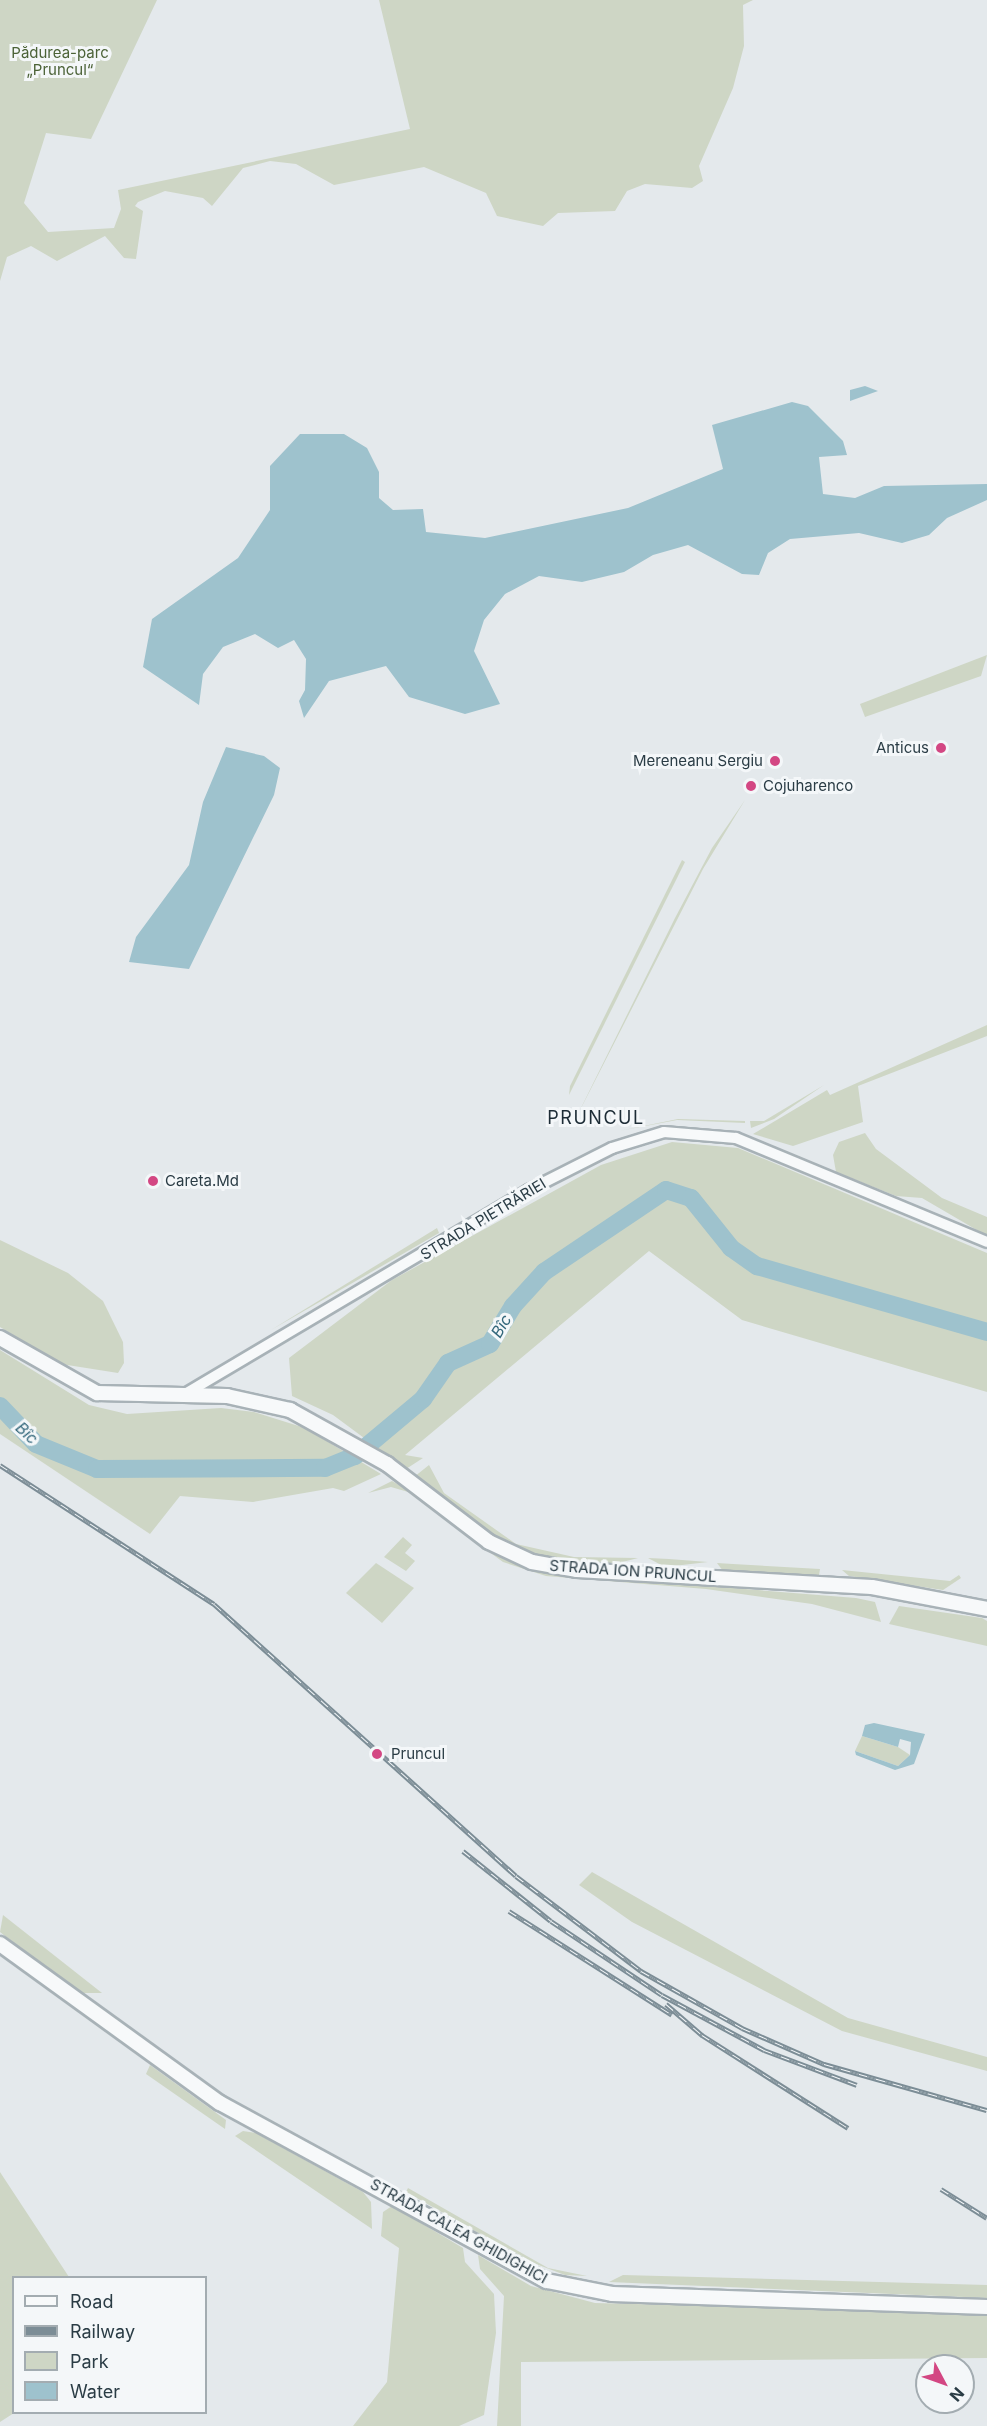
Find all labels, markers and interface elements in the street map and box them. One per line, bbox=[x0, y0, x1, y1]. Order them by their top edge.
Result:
park label: Pădurea-parc „Pruncul“ bbox=[11, 43, 109, 78]
place label: Anticus bbox=[876, 739, 929, 757]
marker: Anticus bbox=[934, 741, 948, 755]
place label: Mereneanu Sergiu bbox=[633, 752, 763, 770]
marker: Mereneanu Sergiu bbox=[768, 754, 782, 768]
place label: Cojuharenco bbox=[763, 777, 853, 795]
marker: Cojuharenco bbox=[744, 779, 758, 793]
district label: PRUNCUL bbox=[547, 1107, 645, 1129]
place label: Careta.Md bbox=[165, 1172, 239, 1190]
marker: Careta.Md bbox=[146, 1174, 160, 1188]
street label: STRADA PIETRĂRIEI bbox=[417, 1174, 549, 1264]
water label: Bîc bbox=[487, 1311, 515, 1341]
water label: Bîc bbox=[12, 1418, 42, 1448]
street label: STRADA ION PRUNCUL bbox=[549, 1556, 717, 1586]
marker: Pruncul bbox=[368, 1745, 386, 1763]
place label: Pruncul bbox=[391, 1745, 445, 1763]
street label: STRADA CALEA GHIDIGHICI bbox=[367, 2175, 551, 2287]
legend bbox=[12, 2276, 207, 2414]
text: Road bbox=[70, 2291, 113, 2312]
text: Railway bbox=[70, 2321, 135, 2342]
text: Park bbox=[70, 2351, 109, 2372]
north arrow bbox=[915, 2354, 975, 2414]
text: Water bbox=[70, 2381, 120, 2402]
text: N bbox=[946, 2383, 969, 2406]

